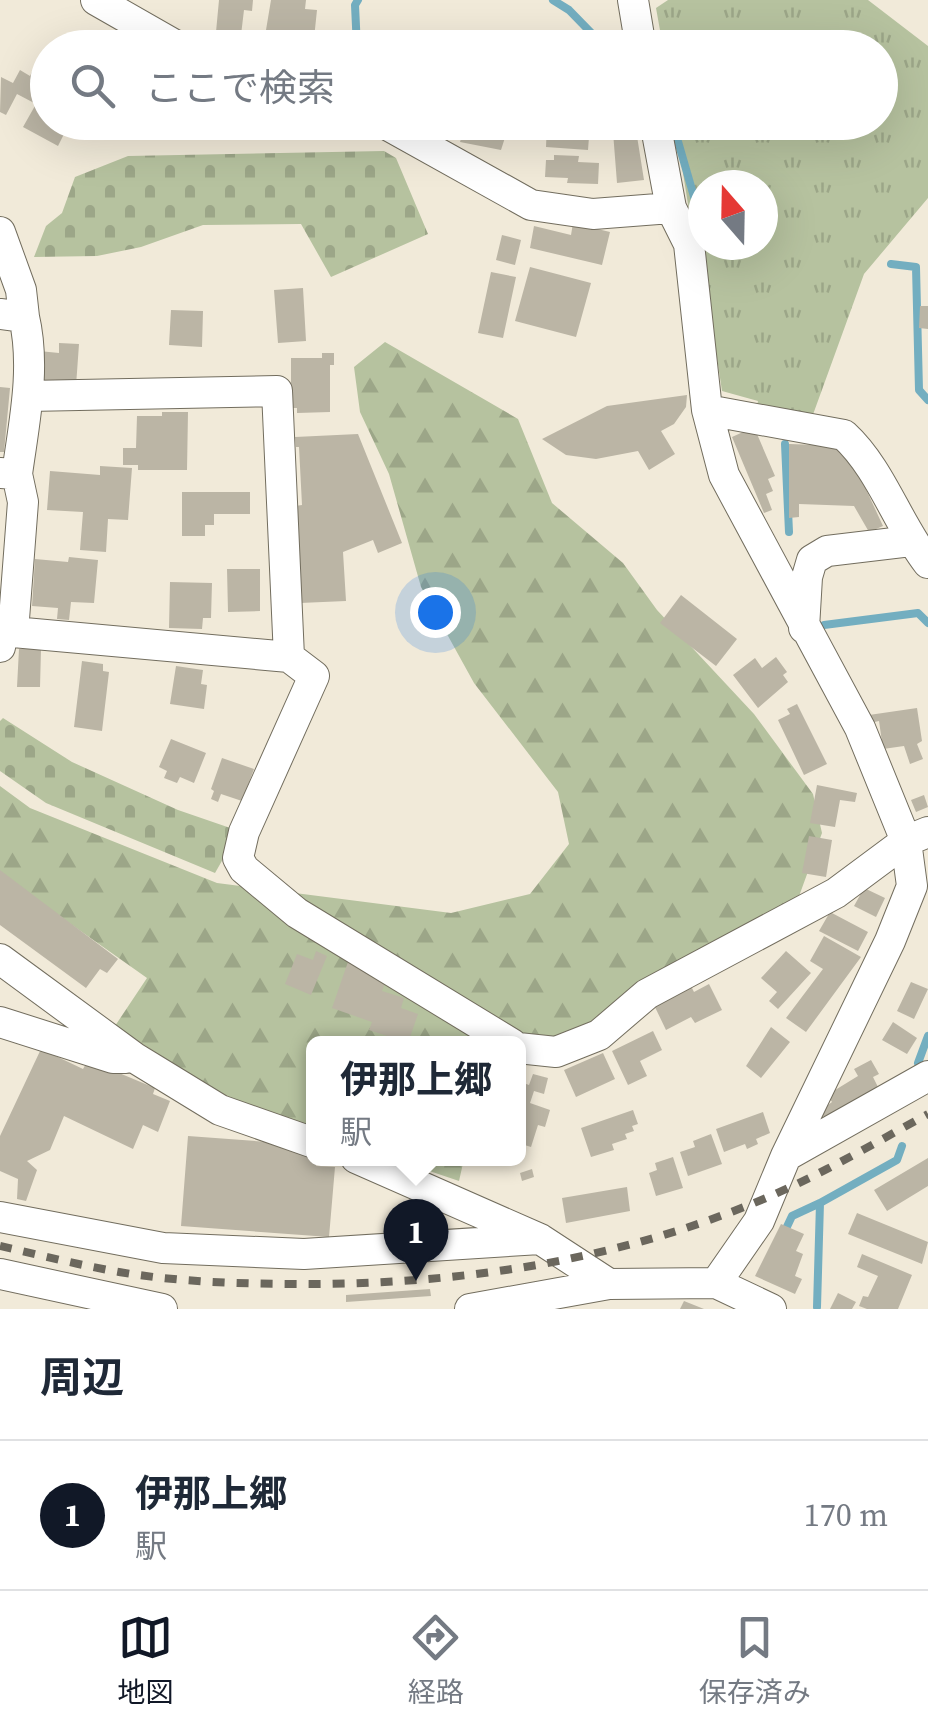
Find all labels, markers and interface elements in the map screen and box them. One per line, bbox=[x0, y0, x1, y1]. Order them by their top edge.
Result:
search box bbox=[30, 30, 898, 140]
icon: search bbox=[65, 58, 120, 113]
text: ここで検索 bbox=[145, 62, 335, 114]
north arrow bbox=[688, 170, 778, 260]
your location bbox=[410, 587, 461, 638]
popup bbox=[306, 1036, 526, 1166]
text: 伊那上郷 bbox=[340, 1054, 492, 1106]
text: 駅 bbox=[340, 1110, 372, 1154]
pin: 1 bbox=[384, 1198, 448, 1281]
text: 周辺 bbox=[40, 1348, 124, 1406]
text: 伊那上郷 bbox=[135, 1468, 287, 1520]
text: 1 bbox=[64, 1493, 81, 1537]
text: 170 m bbox=[804, 1493, 888, 1537]
text: 駅 bbox=[135, 1524, 167, 1568]
tab: 地図 bbox=[117, 1610, 173, 1711]
tab: 経路 bbox=[408, 1610, 464, 1711]
tab: 保存済み bbox=[699, 1610, 811, 1711]

